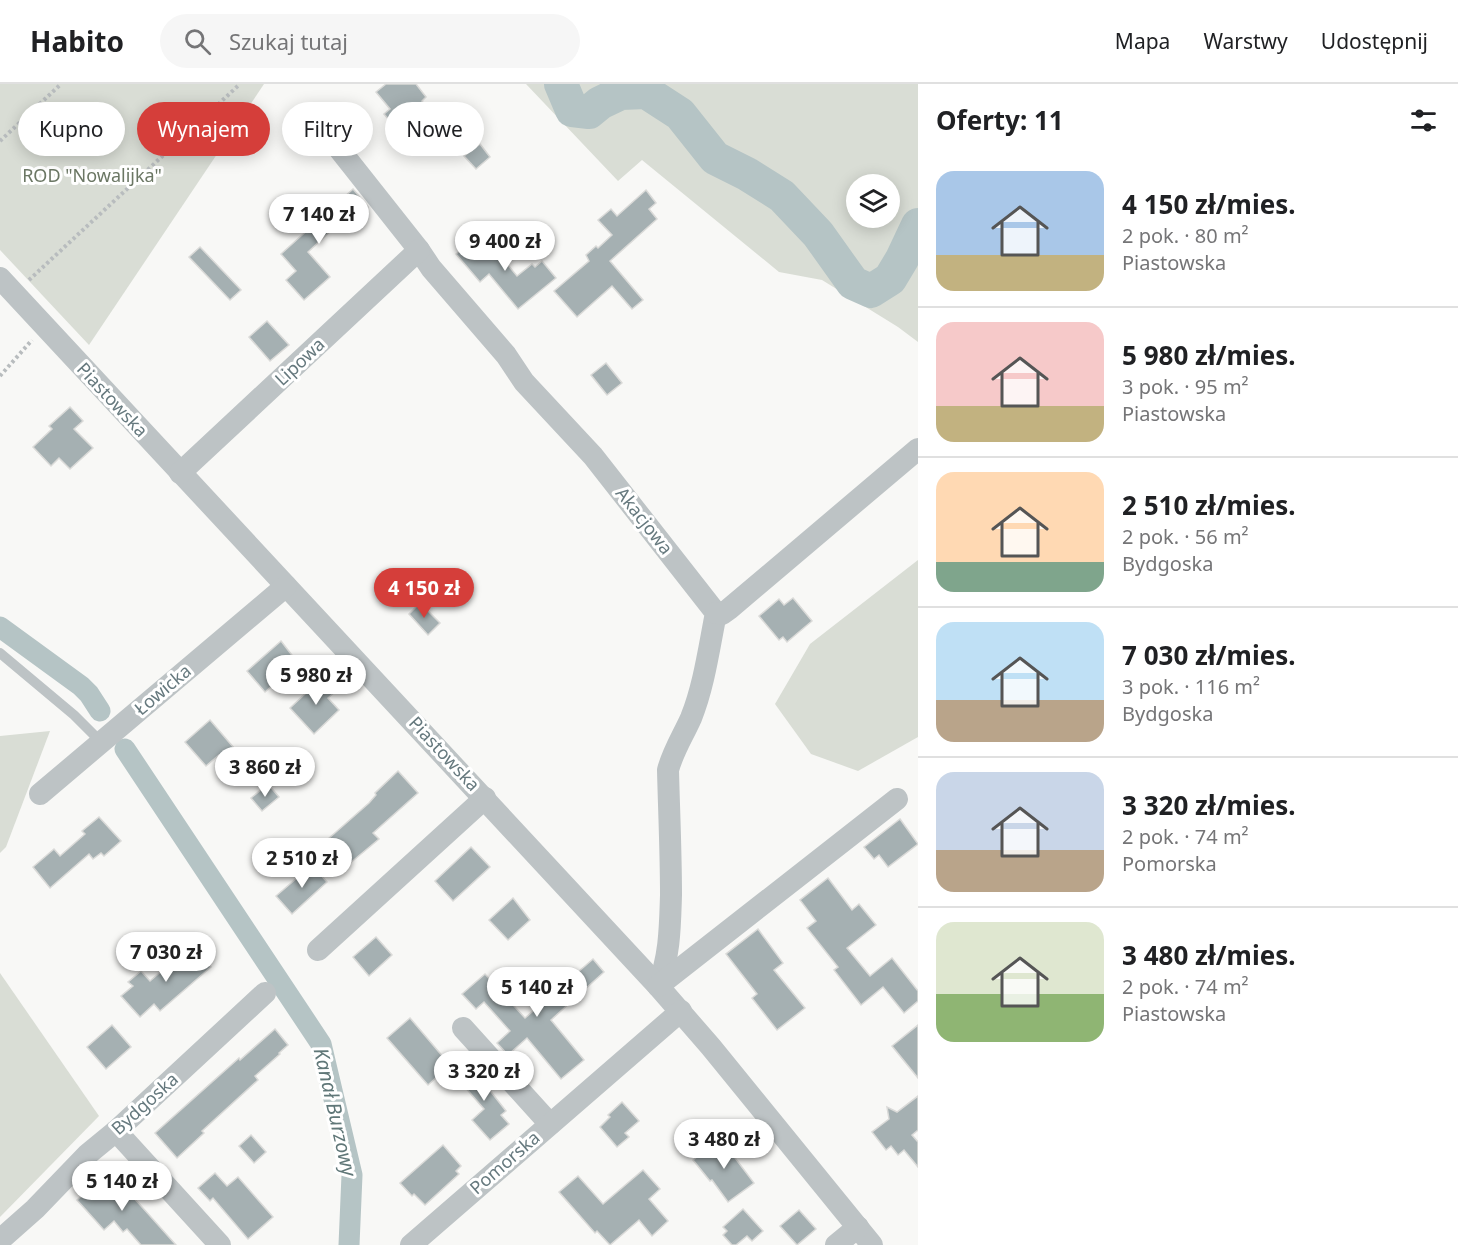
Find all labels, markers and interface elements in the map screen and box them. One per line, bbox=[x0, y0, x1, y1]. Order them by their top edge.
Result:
search box bbox=[160, 14, 580, 68]
text: Habito bbox=[30, 22, 124, 60]
icon: search bbox=[181, 25, 214, 58]
text: Szukaj tutaj bbox=[229, 26, 348, 56]
text: Mapa bbox=[1115, 27, 1170, 55]
text: Warstwy bbox=[1203, 27, 1288, 55]
text: Udostępnij bbox=[1321, 27, 1428, 55]
chip: Kupno bbox=[18, 102, 125, 156]
chip: Wynajem bbox=[137, 102, 270, 156]
chip: Filtry bbox=[282, 102, 373, 156]
chip: Nowe bbox=[385, 102, 484, 156]
text: Oferty: 11 bbox=[936, 102, 1064, 138]
icon: filters bbox=[1407, 104, 1440, 137]
park label: ROD "Nowalijka" bbox=[22, 163, 162, 187]
map controls bbox=[846, 174, 900, 228]
button: layers bbox=[846, 174, 900, 228]
text: 4 150 zł/mies. bbox=[1122, 186, 1296, 222]
pin: 7 140 zł bbox=[257, 194, 381, 245]
icon: home bbox=[984, 195, 1056, 267]
text: 7 140 zł bbox=[283, 200, 355, 227]
pin: 9 400 zł bbox=[443, 221, 567, 272]
text: 2 pok. · 80 m² bbox=[1122, 222, 1249, 249]
text: 9 400 zł bbox=[469, 227, 541, 254]
text: Piastowska bbox=[1122, 249, 1226, 276]
street label: Lipowa bbox=[269, 332, 329, 390]
text: 5 980 zł/mies. bbox=[1122, 337, 1296, 373]
icon: home bbox=[984, 346, 1056, 418]
street label: Piastowska bbox=[72, 357, 153, 442]
text: 3 pok. · 95 m² bbox=[1122, 373, 1249, 400]
text: Piastowska bbox=[1122, 400, 1226, 427]
street label: Akacjowa bbox=[611, 482, 679, 559]
text: 2 510 zł/mies. bbox=[1122, 487, 1296, 523]
icon: home bbox=[984, 496, 1056, 568]
text: 2 pok. · 56 m² bbox=[1122, 523, 1249, 550]
text: Bydgoska bbox=[1122, 550, 1213, 577]
pin: 4 150 zł bbox=[362, 568, 486, 619]
text: 4 150 zł bbox=[388, 574, 460, 601]
text: 7 030 zł/mies. bbox=[1122, 637, 1296, 673]
icon: home bbox=[984, 646, 1056, 718]
pin: 5 980 zł bbox=[254, 655, 378, 706]
street label: Łowicka bbox=[129, 658, 196, 720]
text: 5 980 zł bbox=[280, 661, 352, 688]
text: 3 pok. · 116 m² bbox=[1122, 673, 1260, 700]
text: Bydgoska bbox=[1122, 700, 1213, 727]
street label: Piastowska bbox=[404, 711, 485, 796]
pin: 3 860 zł bbox=[203, 747, 327, 798]
text: 3 860 zł bbox=[229, 753, 301, 780]
text: 3 320 zł/mies. bbox=[1122, 787, 1296, 823]
icon: home bbox=[984, 796, 1056, 868]
text: 2 pok. · 74 m² bbox=[1122, 823, 1249, 850]
pin: 2 510 zł bbox=[240, 838, 364, 889]
text: 2 510 zł bbox=[266, 844, 338, 871]
text: Pomorska bbox=[1122, 850, 1217, 877]
pin: 7 030 zł bbox=[104, 932, 228, 983]
text: 3 480 zł/mies. bbox=[1122, 937, 1296, 973]
text: 7 030 zł bbox=[130, 938, 202, 965]
icon: home bbox=[984, 946, 1056, 1018]
pin: 5 140 zł bbox=[475, 967, 599, 1018]
text: 5 140 zł bbox=[501, 973, 573, 1000]
text: 2 pok. · 74 m² bbox=[1122, 973, 1249, 1000]
text: Piastowska bbox=[1122, 1000, 1226, 1027]
water label: Kanał Burzowy bbox=[308, 1045, 364, 1180]
pin: 3 320 zł bbox=[422, 1051, 546, 1102]
text: 3 320 zł bbox=[448, 1057, 520, 1084]
street label: Bydgoska bbox=[106, 1067, 183, 1140]
pin: 3 480 zł bbox=[662, 1119, 786, 1170]
street label: Pomorska bbox=[464, 1125, 544, 1199]
text: 3 480 zł bbox=[688, 1125, 760, 1152]
pin: 5 140 zł bbox=[60, 1161, 184, 1212]
text: 5 140 zł bbox=[86, 1167, 158, 1194]

